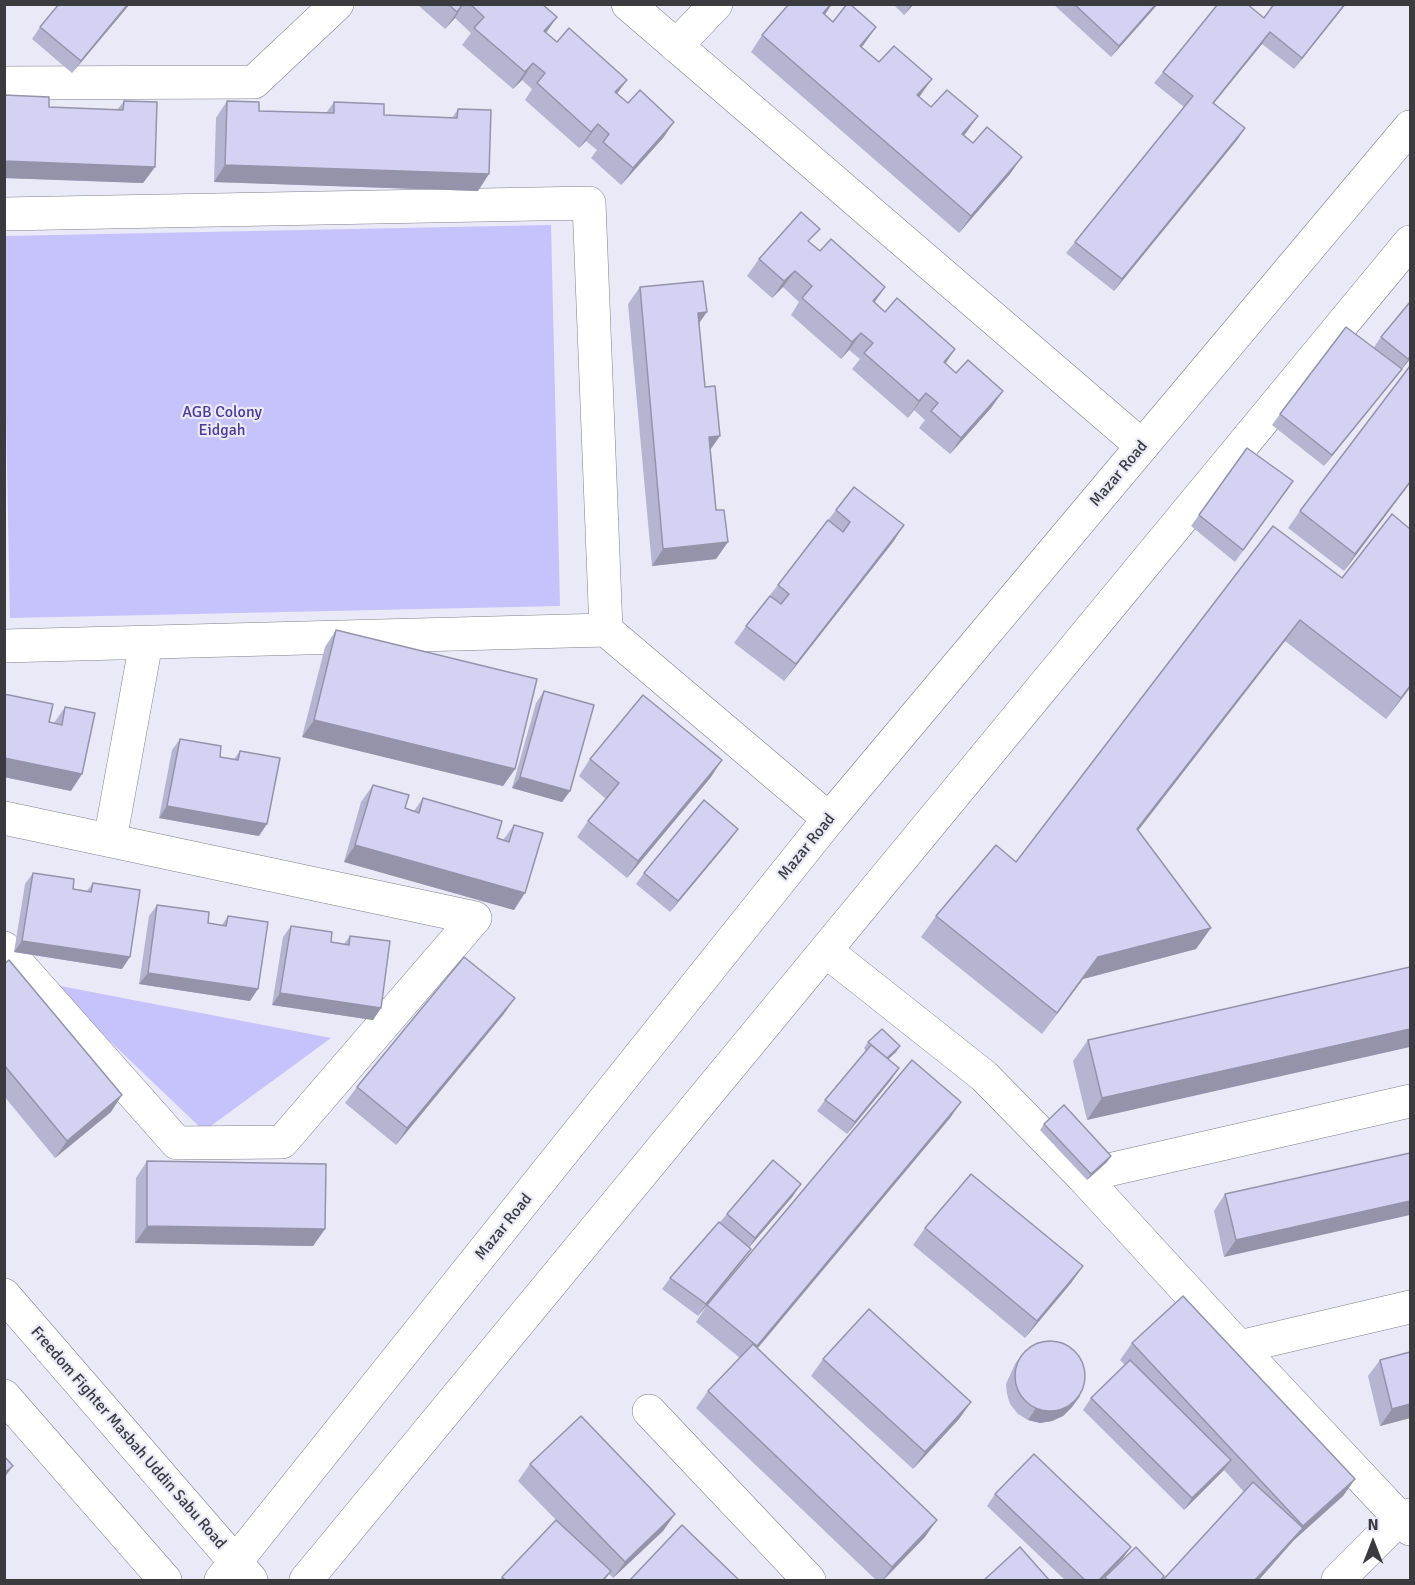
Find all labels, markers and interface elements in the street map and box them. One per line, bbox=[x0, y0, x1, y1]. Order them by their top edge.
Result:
park label: AGB Colony Eidgah bbox=[182, 403, 262, 441]
street label: Mazar Road bbox=[1086, 437, 1152, 511]
street label: Mazar Road bbox=[774, 810, 840, 884]
street label: Mazar Road bbox=[471, 1190, 537, 1264]
street label: Freedom Fighter Masbah Uddin Sabu Road bbox=[26, 1323, 230, 1553]
north arrow bbox=[1343, 1513, 1403, 1573]
text: N bbox=[1367, 1515, 1379, 1535]

